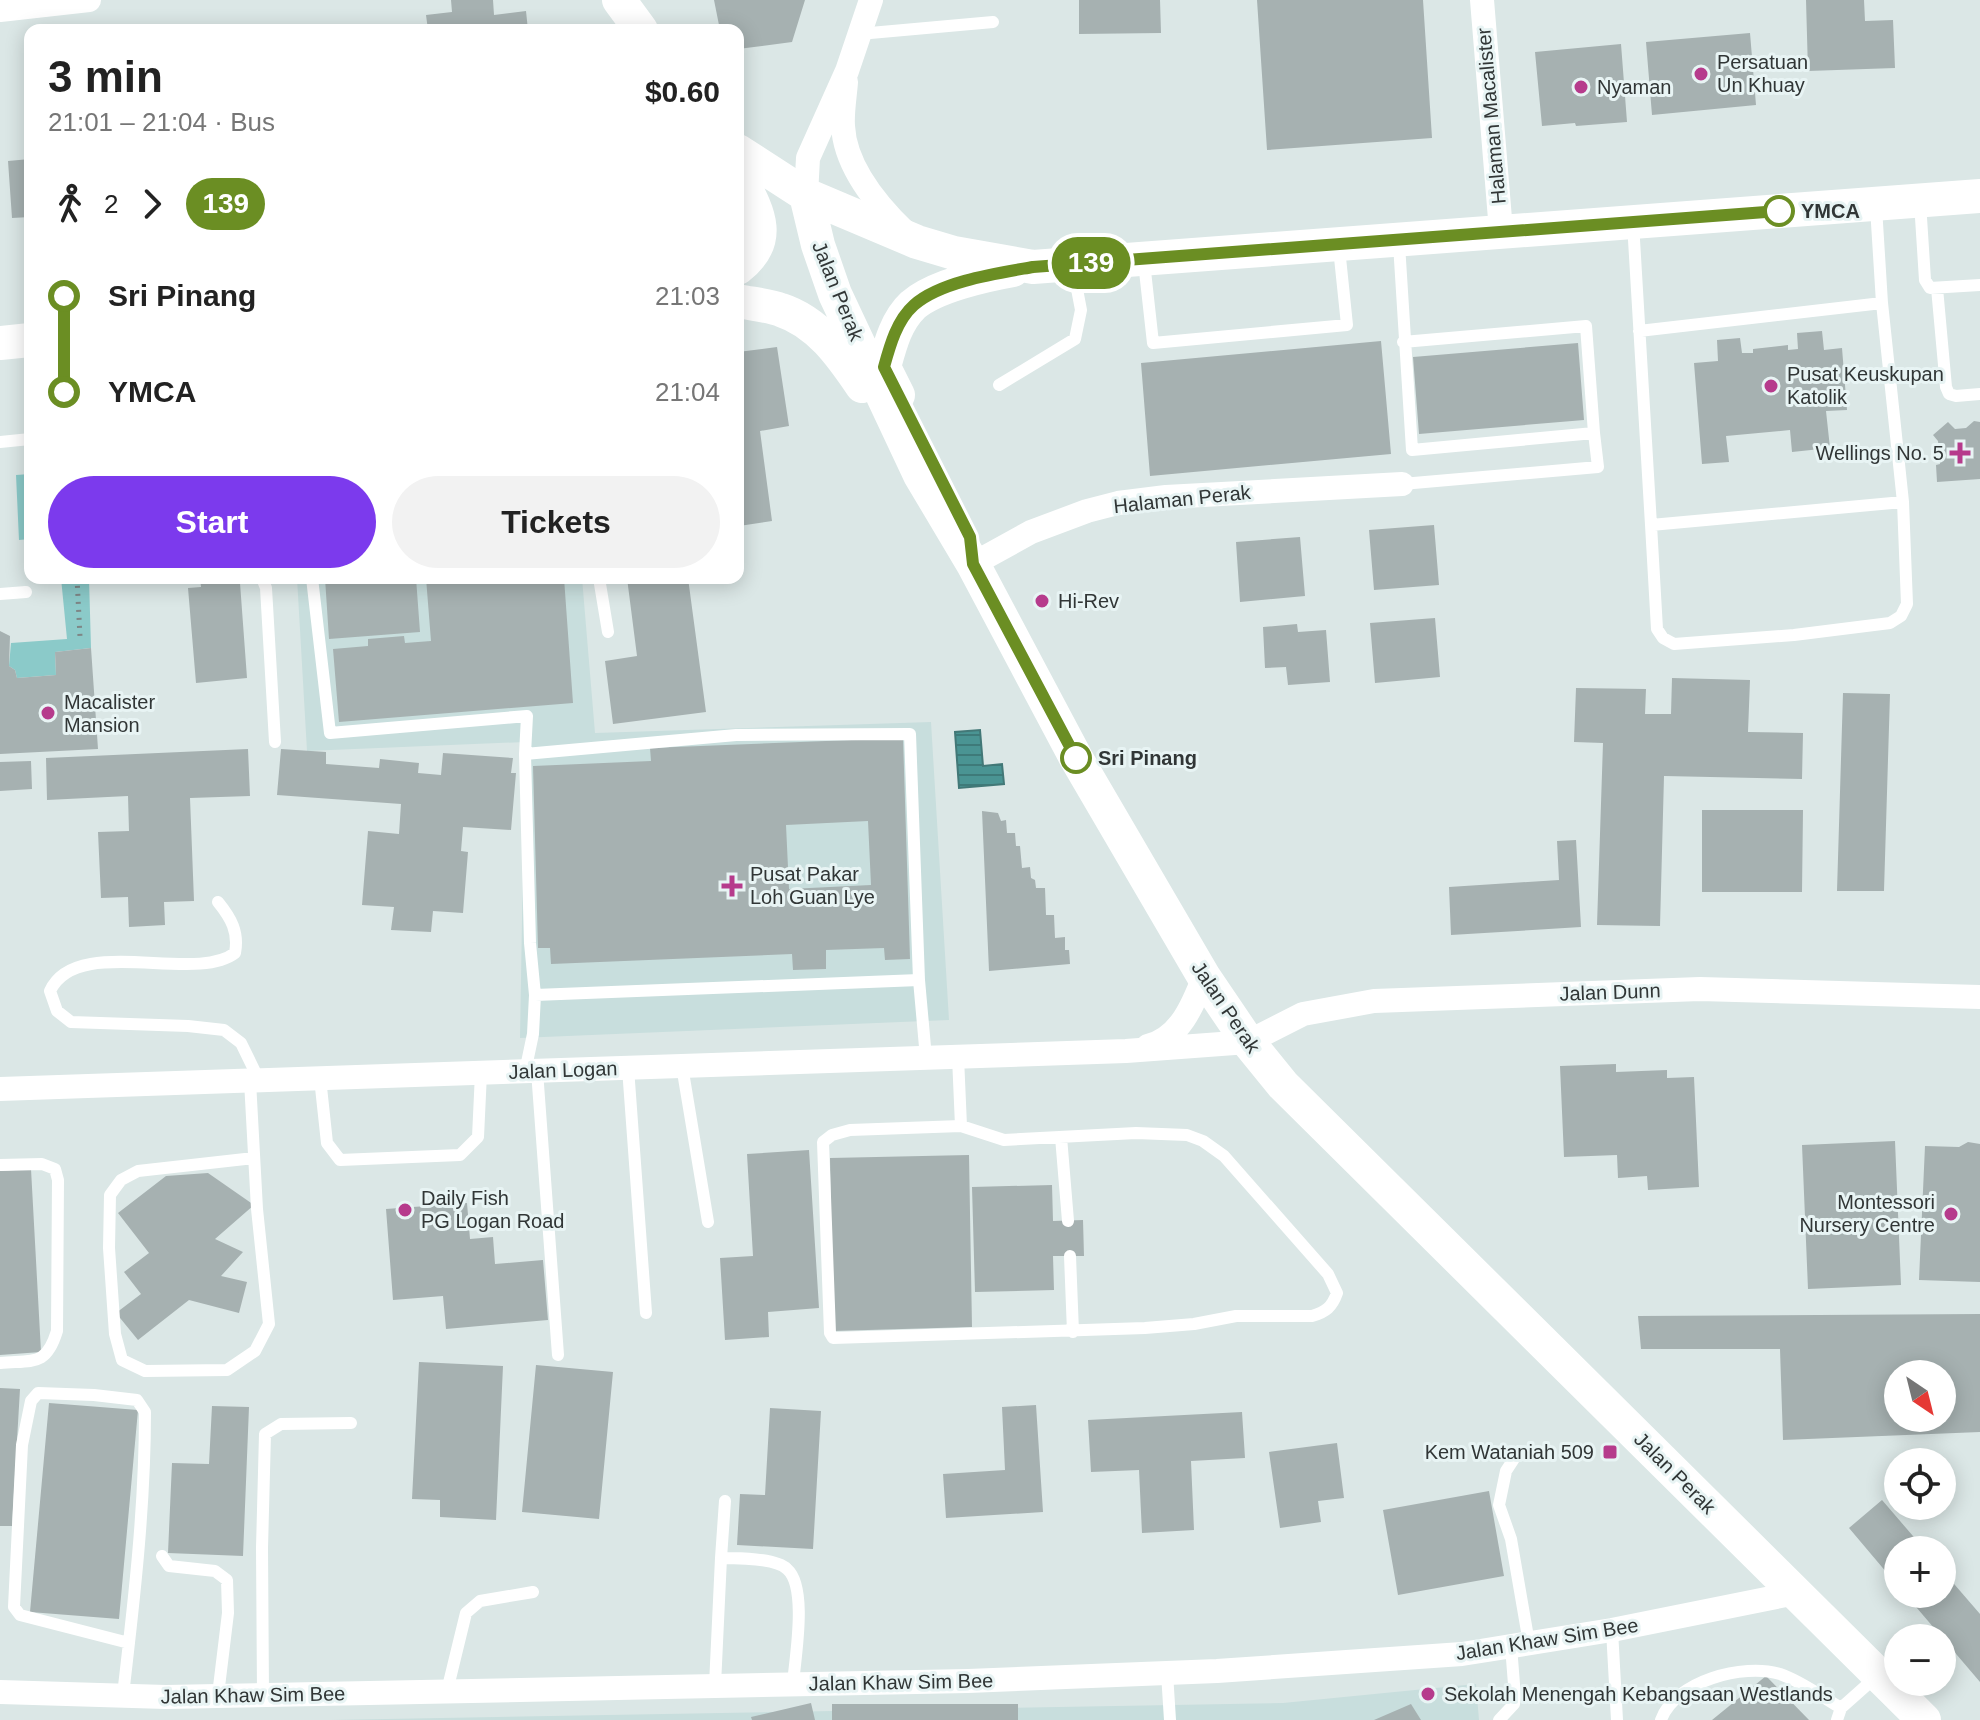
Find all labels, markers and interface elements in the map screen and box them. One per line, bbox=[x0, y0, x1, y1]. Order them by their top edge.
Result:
street label: Halaman Macalister bbox=[1472, 27, 1510, 205]
place label: Persatuan Un Khuay bbox=[1717, 51, 1808, 96]
text: 3 min bbox=[48, 52, 163, 101]
marker: Persatuan Un Khuay bbox=[1692, 65, 1710, 83]
text: $0.60 bbox=[645, 75, 720, 108]
place label: Nyaman bbox=[1597, 76, 1671, 98]
marker: Nyaman bbox=[1572, 78, 1590, 96]
text: 21:01 – 21:04 · Bus bbox=[48, 107, 275, 137]
icon: walk bbox=[48, 182, 92, 226]
icon: forward bbox=[130, 182, 174, 226]
text: 139 bbox=[202, 188, 249, 219]
text: 2 bbox=[104, 189, 118, 219]
marker: YMCA bbox=[1764, 196, 1794, 226]
place label: YMCA bbox=[1801, 200, 1860, 222]
line badge: 139 bbox=[1045, 237, 1137, 289]
street label: Jalan Perak bbox=[808, 238, 868, 345]
text: 139 bbox=[1068, 247, 1114, 278]
text: Sri Pinang bbox=[108, 279, 256, 312]
text: 21:03 bbox=[655, 281, 720, 311]
place label: Pusat Keuskupan Katolik bbox=[1787, 363, 1944, 408]
text: YMCA bbox=[108, 375, 196, 408]
text: 21:04 bbox=[655, 377, 720, 407]
marker: Pusat Keuskupan Katolik bbox=[1762, 377, 1780, 395]
place label: Wellings No. 5 bbox=[1815, 442, 1944, 464]
marker: Wellings No. 5 bbox=[1951, 444, 1969, 462]
button: Start bbox=[48, 476, 376, 568]
button: Tickets bbox=[392, 476, 720, 568]
street label: Halaman Perak bbox=[1112, 481, 1253, 517]
place label: Hi-Rev bbox=[1058, 590, 1119, 612]
marker: Hi-Rev bbox=[1033, 592, 1051, 610]
place label: Macalister Mansion bbox=[64, 691, 155, 736]
marker: Macalister Mansion bbox=[39, 704, 57, 722]
marker: Sri Pinang bbox=[1061, 743, 1091, 773]
place label: Sri Pinang bbox=[1098, 747, 1197, 769]
place label: Pusat Pakar Loh Guan Lye bbox=[750, 863, 875, 908]
marker: Pusat Pakar Loh Guan Lye bbox=[721, 875, 743, 897]
street label: Jalan Perak bbox=[1187, 957, 1265, 1058]
street label: Jalan Dunn bbox=[1559, 979, 1661, 1005]
street label: Jalan Logan bbox=[508, 1057, 618, 1083]
place label: Daily Fish PG Logan Road bbox=[421, 1187, 564, 1232]
place label: Montessori Nursery Centre bbox=[1799, 1191, 1935, 1236]
marker: Daily Fish PG Logan Road bbox=[396, 1201, 414, 1219]
marker: Montessori Nursery Centre bbox=[1942, 1205, 1960, 1223]
north arrow bbox=[1884, 1360, 1956, 1432]
map controls bbox=[1884, 1360, 1956, 1696]
street label: Jalan Perak bbox=[1630, 1428, 1721, 1519]
place label: Kem Wataniah 509 bbox=[1425, 1441, 1594, 1463]
marker: Kem Wataniah 509 bbox=[1601, 1443, 1619, 1461]
button: locate bbox=[1884, 1448, 1956, 1520]
button: + bbox=[1884, 1536, 1956, 1608]
street label: Jalan Khaw Sim Bee bbox=[1454, 1614, 1640, 1664]
button: − bbox=[1884, 1624, 1956, 1696]
street label: Jalan Khaw Sim Bee bbox=[809, 1669, 993, 1695]
street label: Jalan Khaw Sim Bee bbox=[161, 1682, 345, 1708]
place label: Sekolah Menengah Kebangsaan Westlands bbox=[1444, 1683, 1833, 1705]
marker: Sekolah Menengah Kebangsaan Westlands bbox=[1419, 1685, 1437, 1703]

